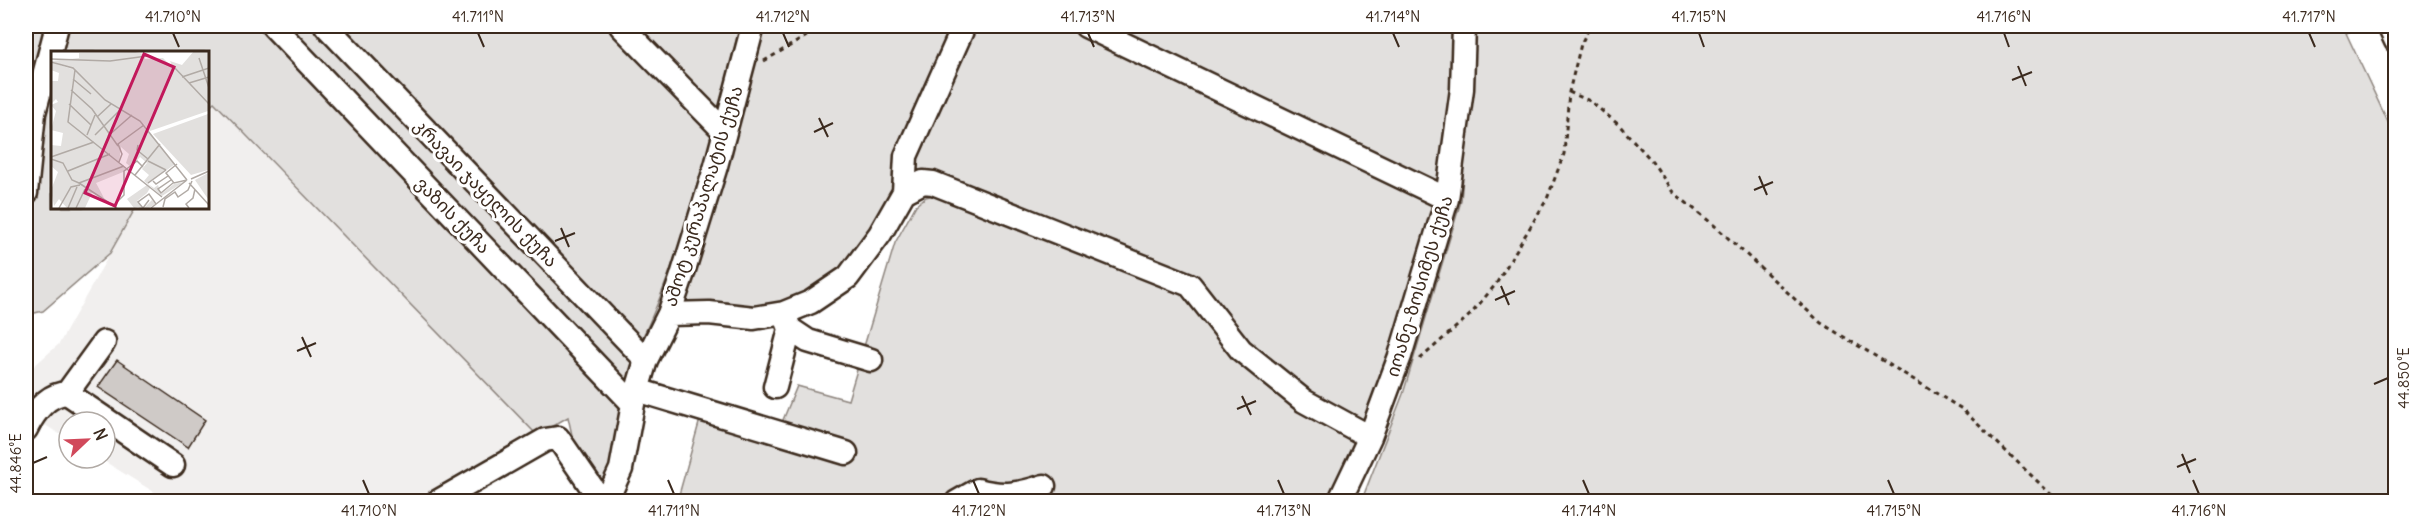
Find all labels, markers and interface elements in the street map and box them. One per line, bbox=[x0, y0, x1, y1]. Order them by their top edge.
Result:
text: 41.710°N bbox=[145, 7, 201, 26]
text: 41.711°N bbox=[452, 7, 504, 26]
text: 41.712°N bbox=[756, 7, 810, 26]
text: 41.713°N bbox=[1061, 7, 1115, 26]
text: 41.714°N bbox=[1366, 7, 1420, 26]
text: 41.715°N bbox=[1672, 7, 1726, 26]
text: 41.716°N bbox=[1977, 7, 2031, 26]
text: 41.717°N bbox=[2282, 7, 2336, 26]
inset map bbox=[51, 51, 208, 208]
street label: აშოტ კურაპალატის ქუჩა bbox=[658, 83, 748, 309]
street label: კრავაი ჯაყელის ქუჩა bbox=[409, 114, 563, 272]
street label: ვაზის ქუჩა bbox=[411, 172, 495, 258]
street label: იოანე-ზოსიმეს ქუჩა bbox=[1380, 192, 1458, 380]
text: 44.850°E bbox=[2394, 347, 2413, 409]
north arrow bbox=[57, 410, 117, 470]
text: N bbox=[89, 425, 112, 443]
text: 44.846°E bbox=[6, 433, 25, 493]
text: 41.710°N bbox=[341, 501, 397, 520]
text: 41.711°N bbox=[648, 501, 700, 520]
text: 41.712°N bbox=[952, 501, 1006, 520]
text: 41.713°N bbox=[1257, 501, 1311, 520]
text: 41.714°N bbox=[1562, 501, 1616, 520]
text: 41.715°N bbox=[1867, 501, 1921, 520]
text: 41.716°N bbox=[2172, 501, 2226, 520]

